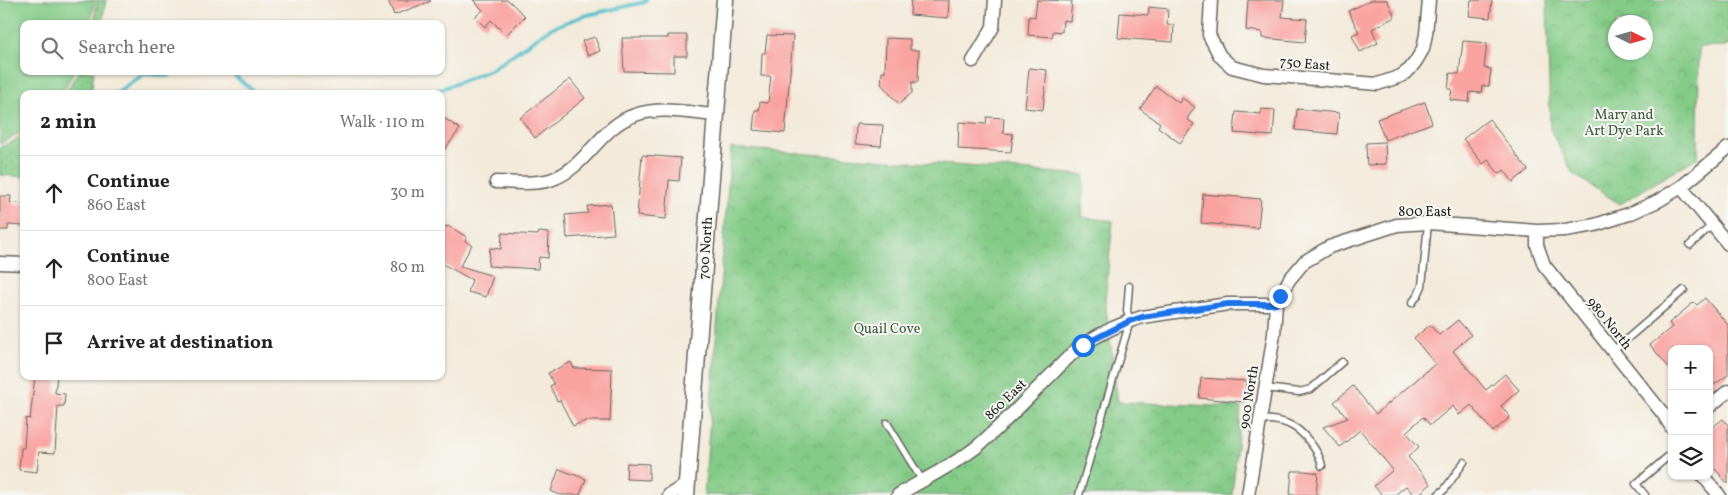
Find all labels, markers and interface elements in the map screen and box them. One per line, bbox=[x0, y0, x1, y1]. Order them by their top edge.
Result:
north arrow bbox=[1608, 15, 1653, 60]
search box bbox=[20, 20, 445, 75]
icon: search bbox=[38, 34, 66, 62]
text: Search here bbox=[78, 35, 175, 61]
street label: 750 East bbox=[1279, 53, 1331, 76]
park label: Mary and Art Dye Park bbox=[1584, 106, 1664, 141]
text: 2 min bbox=[40, 108, 97, 137]
text: Walk · 110 m bbox=[340, 112, 425, 134]
text: Continue bbox=[87, 169, 170, 195]
icon: ahead bbox=[40, 179, 68, 207]
text: 30 m bbox=[390, 182, 425, 204]
text: 860 East bbox=[87, 195, 146, 217]
street label: 800 East bbox=[1398, 203, 1452, 222]
street label: 700 North bbox=[695, 216, 718, 280]
text: Continue bbox=[87, 244, 170, 270]
icon: ahead bbox=[40, 254, 68, 282]
text: 80 m bbox=[390, 257, 425, 279]
text: 800 East bbox=[87, 270, 148, 292]
route end bbox=[1269, 285, 1292, 308]
street label: 980 North bbox=[1582, 294, 1636, 354]
park label: Quail Cove bbox=[854, 320, 921, 339]
icon: arrive bbox=[40, 329, 68, 357]
text: Arrive at destination bbox=[87, 330, 273, 356]
route start bbox=[1072, 334, 1095, 357]
map controls bbox=[1668, 345, 1713, 480]
button: + bbox=[1668, 345, 1713, 390]
street label: 900 North bbox=[1235, 364, 1264, 431]
street label: 860 East bbox=[981, 375, 1031, 425]
button: − bbox=[1668, 390, 1713, 435]
button: layers bbox=[1668, 435, 1713, 480]

